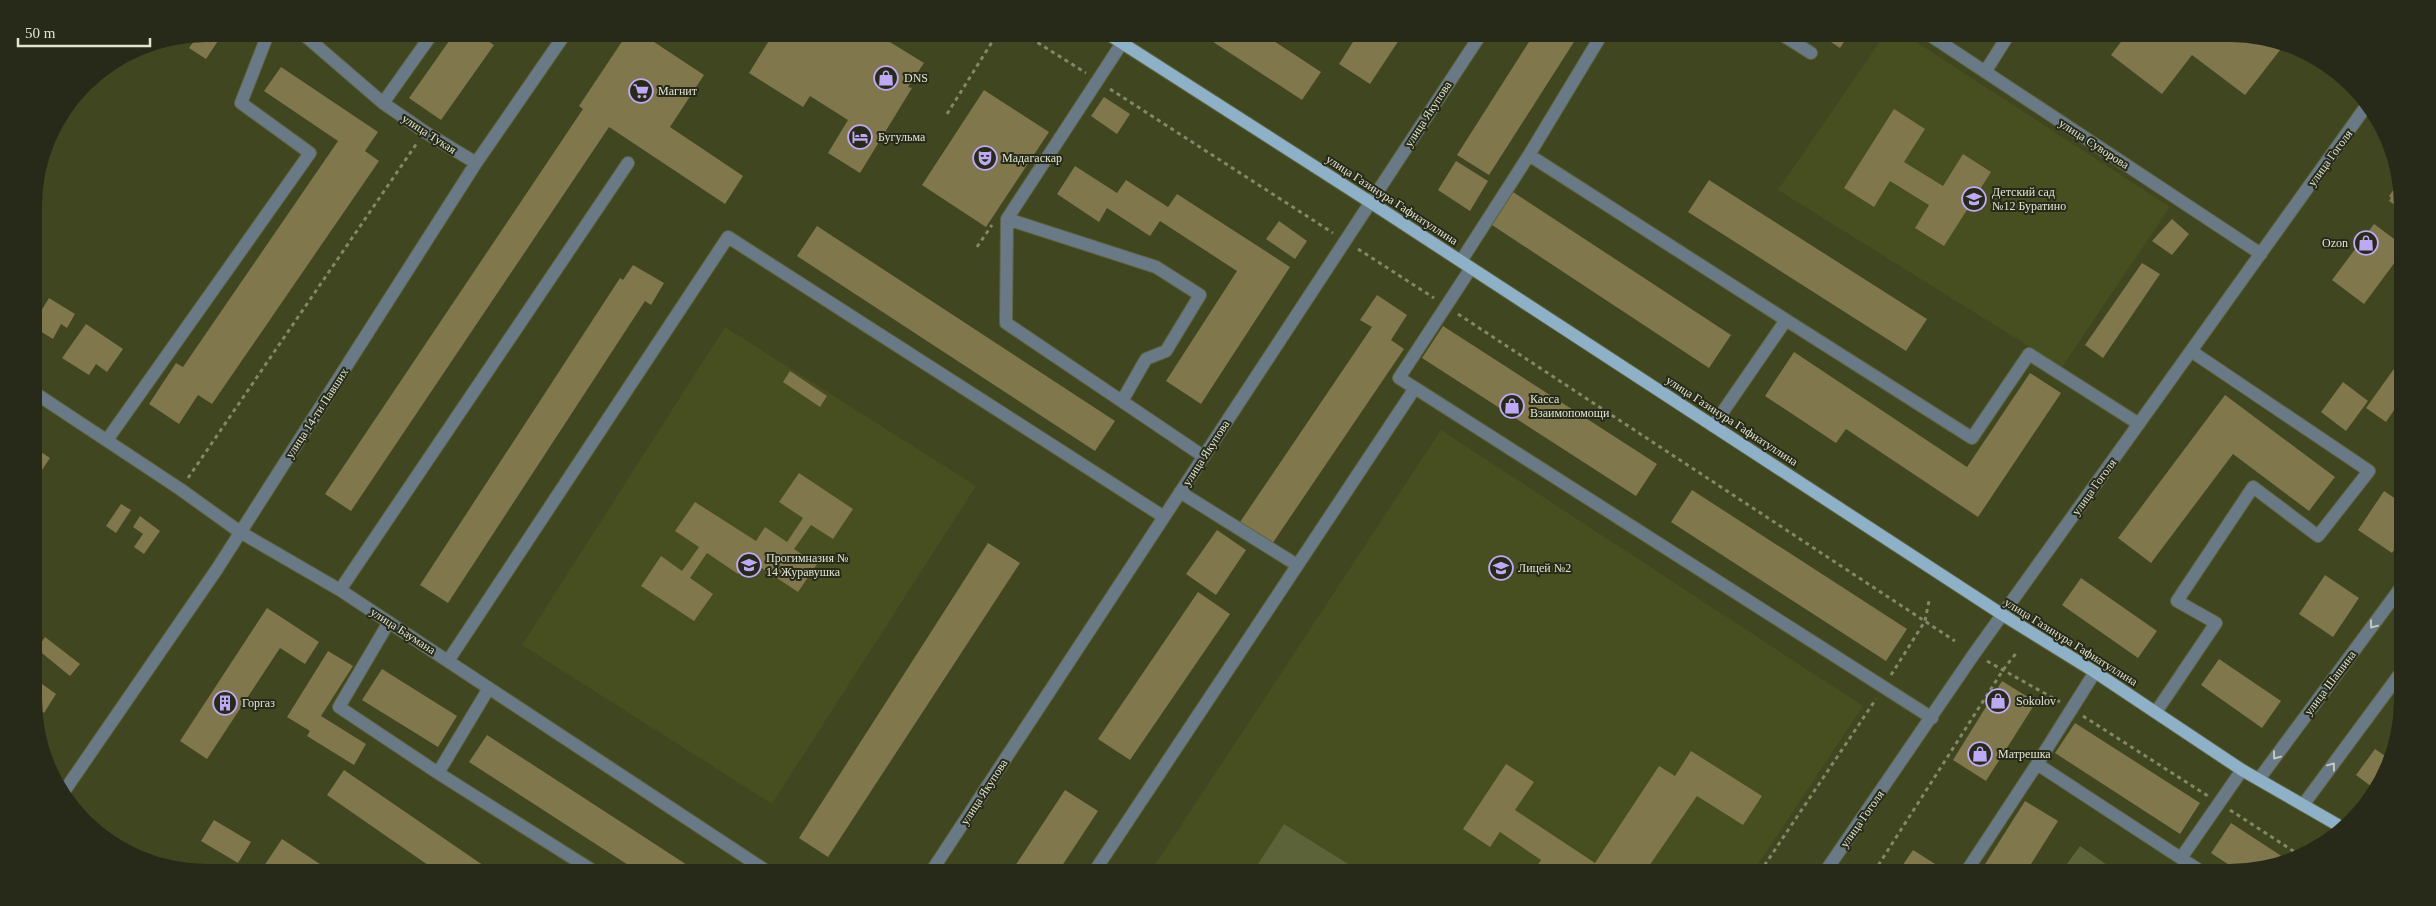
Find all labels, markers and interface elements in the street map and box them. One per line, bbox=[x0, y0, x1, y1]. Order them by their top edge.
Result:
scale bar bbox=[18, 15, 150, 47]
text: 50 m bbox=[25, 25, 56, 41]
shop icon: DNS bbox=[873, 65, 899, 91]
place label: DNS bbox=[904, 71, 928, 85]
supermarket icon: Магнит bbox=[628, 78, 654, 104]
street label: улица Якупова bbox=[1402, 78, 1455, 149]
place label: Магнит bbox=[658, 84, 698, 98]
street label: улица Тукая bbox=[399, 111, 459, 157]
street label: улица Суворова bbox=[2056, 116, 2132, 172]
hotel icon: Бугульма bbox=[847, 124, 873, 150]
street label: улица Гоголя bbox=[2305, 127, 2355, 189]
place label: Бугульма bbox=[878, 130, 926, 144]
theatre icon: Мадагаскар bbox=[972, 145, 998, 171]
place label: Мадагаскар bbox=[1002, 151, 1062, 165]
street label: улица Газинура Гафиатуллина bbox=[1323, 152, 1461, 248]
place label: Детский сад №12 Буратино bbox=[1992, 185, 2066, 213]
school or university icon: Детский сад №12 Буратино bbox=[1961, 186, 1987, 212]
shop icon: Ozon bbox=[2353, 230, 2379, 256]
place label: Ozon bbox=[2322, 236, 2348, 250]
street label: улица 14-ти Павших bbox=[283, 365, 351, 461]
street label: улица Газинура Гафиатуллина bbox=[1663, 373, 1801, 469]
place label: Касса Взаимопомощи bbox=[1530, 392, 1610, 420]
shop icon: Касса Взаимопомощи bbox=[1499, 393, 1525, 419]
street label: улица Якупова bbox=[1180, 417, 1233, 488]
street label: улица Гоголя bbox=[2069, 456, 2119, 518]
place label: Прогимназия № 14 Журавушка bbox=[766, 551, 848, 579]
school or university icon: Прогимназия № 14 Журавушка bbox=[736, 552, 762, 578]
school or university icon: Лицей №2 bbox=[1488, 555, 1514, 581]
place label: Лицей №2 bbox=[1518, 561, 1571, 575]
street label: улица Газинура Гафиатуллина bbox=[2002, 595, 2141, 689]
street label: улица Баумана bbox=[368, 605, 439, 658]
one-way arrow bbox=[2370, 619, 2379, 629]
street label: улица Шашина bbox=[2301, 647, 2359, 718]
shop icon: Sokolov bbox=[1985, 688, 2011, 714]
building icon: Горгаз bbox=[212, 690, 238, 716]
place label: Sokolov bbox=[2016, 694, 2056, 708]
place label: Горгаз bbox=[242, 696, 275, 710]
shop icon: Матрешка bbox=[1967, 741, 1993, 767]
place label: Матрешка bbox=[1998, 747, 2051, 761]
one-way arrow bbox=[2273, 750, 2282, 760]
street label: улица Якупова bbox=[958, 756, 1011, 827]
one-way arrow bbox=[2326, 762, 2335, 772]
street label: улица Гоголя bbox=[1837, 787, 1887, 850]

